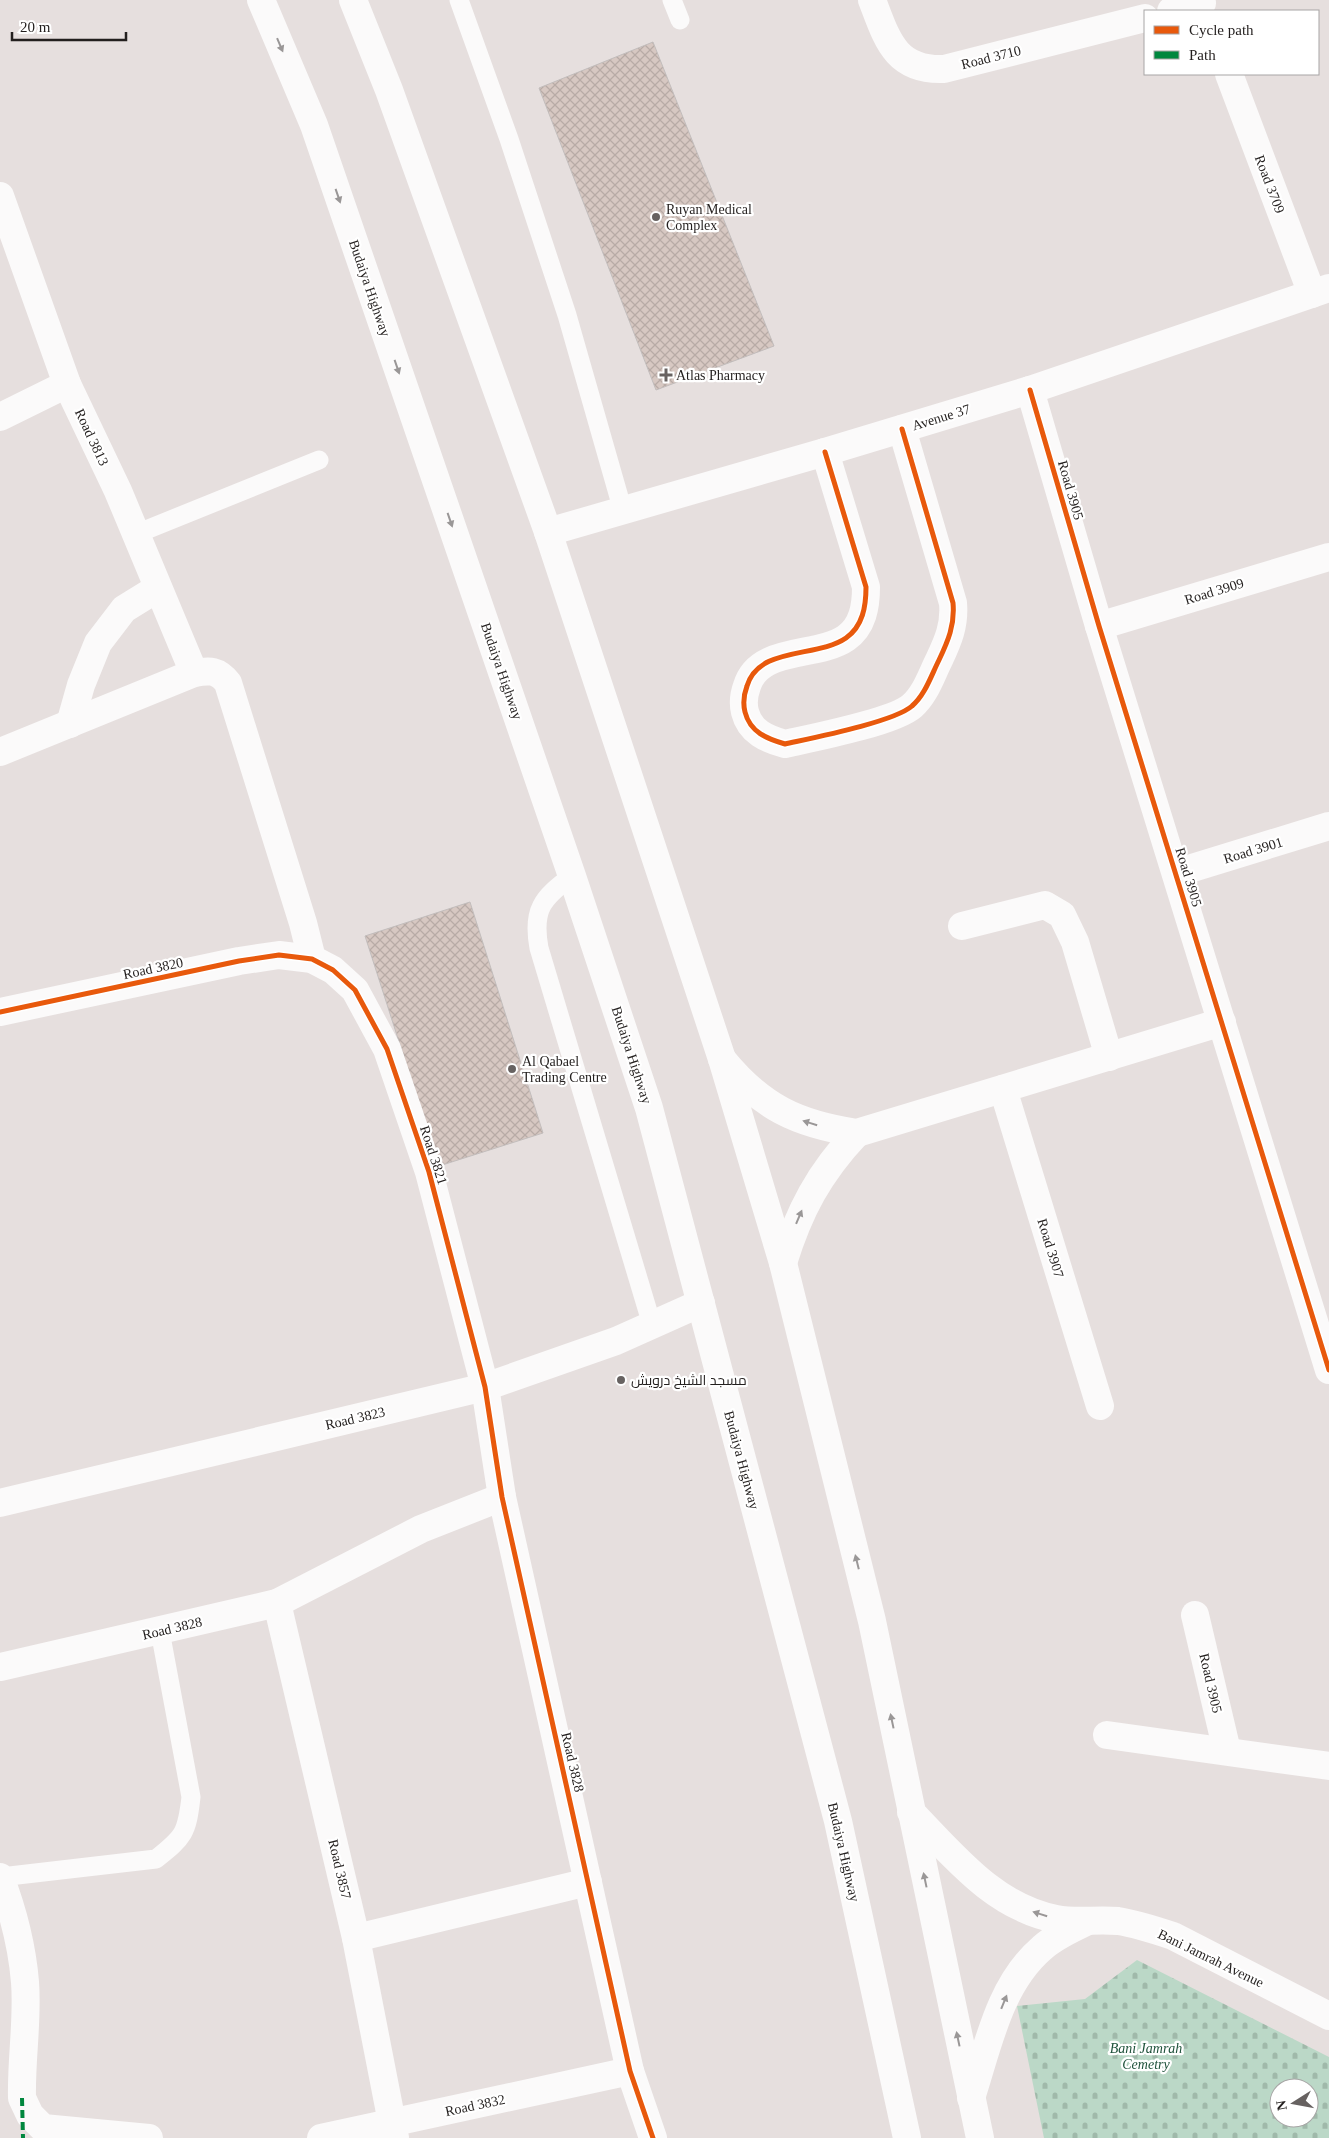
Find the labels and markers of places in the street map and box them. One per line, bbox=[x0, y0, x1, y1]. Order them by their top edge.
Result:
place label: Ruyan Medical Complex bbox=[666, 202, 752, 233]
marker: Ruyan Medical Complex bbox=[650, 211, 662, 223]
place label: Atlas Pharmacy bbox=[676, 368, 765, 383]
marker: Atlas Pharmacy bbox=[660, 369, 672, 381]
place label: Al Qabael Trading Centre bbox=[522, 1054, 607, 1085]
marker: Al Qabael Trading Centre bbox=[506, 1063, 518, 1075]
place label: مسجد الشيخ درويش bbox=[631, 1373, 747, 1389]
marker: مسجد الشيخ درويش bbox=[615, 1374, 627, 1386]

